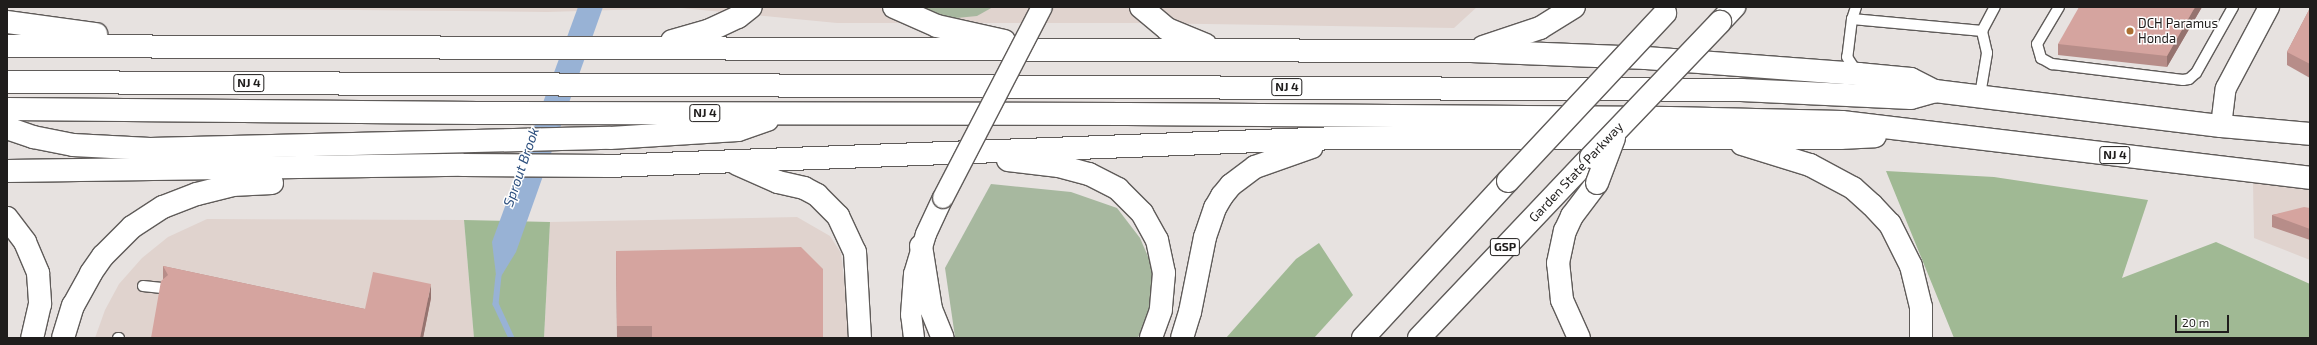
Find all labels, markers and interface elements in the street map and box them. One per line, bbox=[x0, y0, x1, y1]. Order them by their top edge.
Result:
place label: DCH Paramus Honda bbox=[2138, 16, 2218, 47]
marker: DCH Paramus Honda bbox=[2125, 26, 2135, 36]
road number: NJ 4 bbox=[233, 73, 265, 93]
road number: NJ 4 bbox=[1271, 77, 1303, 97]
road number: NJ 4 bbox=[689, 103, 721, 123]
street label: Garden State Parkway bbox=[1526, 119, 1626, 225]
water label: Sprout Brook bbox=[500, 125, 542, 209]
road number: NJ 4 bbox=[2099, 145, 2131, 165]
road number: GSP bbox=[1489, 237, 1521, 257]
scale bar bbox=[2177, 307, 2231, 333]
text: 20 m bbox=[2182, 315, 2209, 329]

